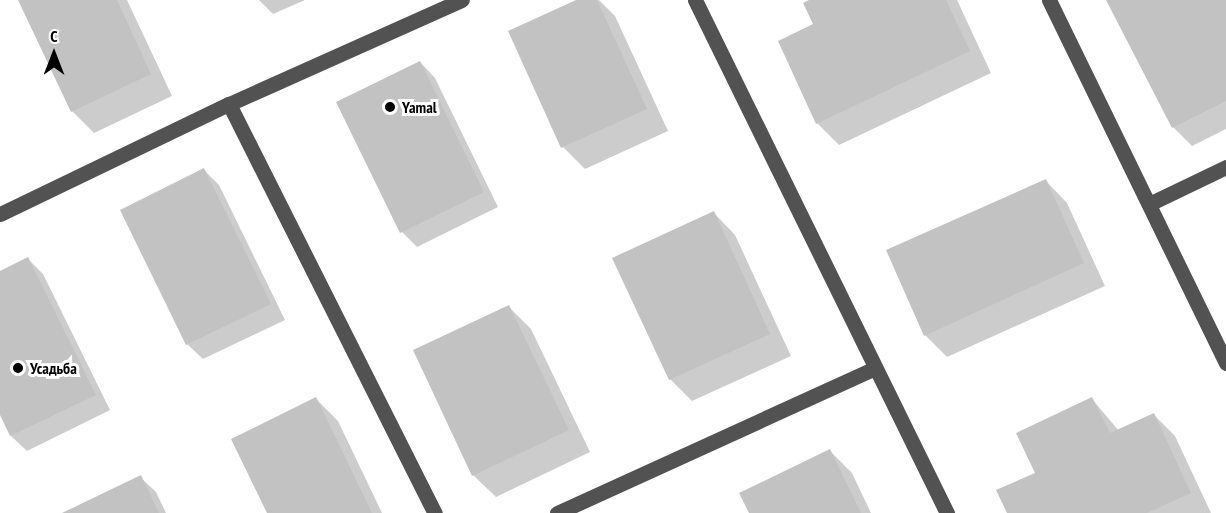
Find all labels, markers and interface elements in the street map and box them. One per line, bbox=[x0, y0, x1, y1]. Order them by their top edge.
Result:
north arrow bbox=[24, 24, 84, 84]
text: С bbox=[50, 26, 58, 46]
place label: Yamal bbox=[402, 97, 437, 117]
marker: Yamal bbox=[383, 100, 397, 114]
place label: Усадьба bbox=[30, 358, 77, 378]
marker: Усадьба bbox=[11, 361, 25, 375]

